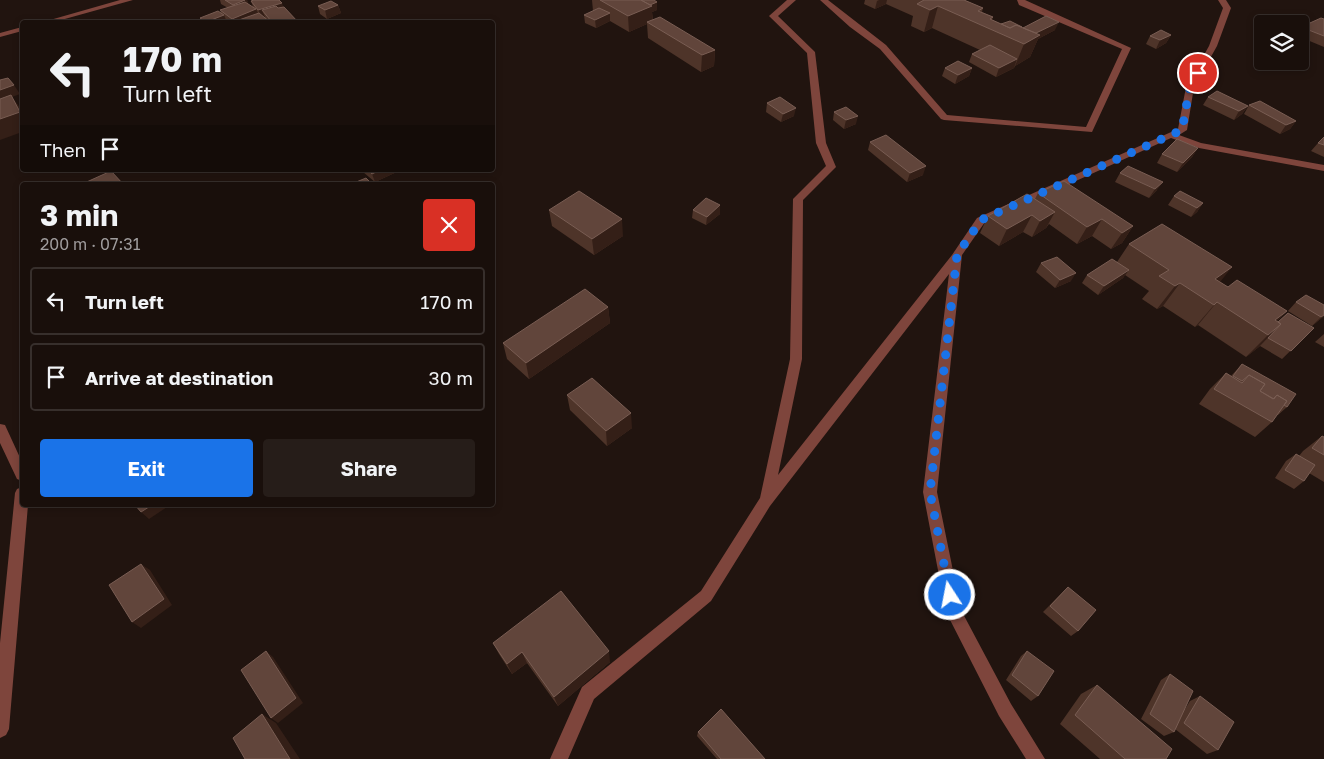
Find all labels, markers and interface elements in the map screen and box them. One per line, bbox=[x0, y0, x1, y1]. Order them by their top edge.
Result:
map controls bbox=[1254, 15, 1309, 70]
button: layers bbox=[1254, 15, 1309, 70]
text: 170 m bbox=[123, 38, 222, 80]
icon: left bbox=[40, 40, 105, 105]
pin bbox=[1177, 52, 1219, 94]
icon: arrive bbox=[1184, 59, 1212, 87]
text: Turn left bbox=[123, 80, 212, 107]
icon: arrive bbox=[96, 135, 124, 163]
text: Then bbox=[40, 138, 86, 161]
text: 3 min bbox=[40, 197, 118, 233]
button: close bbox=[423, 199, 475, 251]
text: 200 m · 07:31 bbox=[40, 234, 140, 254]
icon: left bbox=[42, 287, 70, 315]
text: Turn left bbox=[85, 290, 164, 313]
text: 170 m bbox=[420, 290, 473, 313]
icon: arrive bbox=[42, 363, 70, 391]
text: Arrive at destination bbox=[85, 366, 273, 389]
text: 30 m bbox=[429, 366, 473, 389]
button: Exit bbox=[40, 439, 253, 497]
button: Share bbox=[263, 439, 475, 497]
position arrow bbox=[923, 568, 975, 620]

